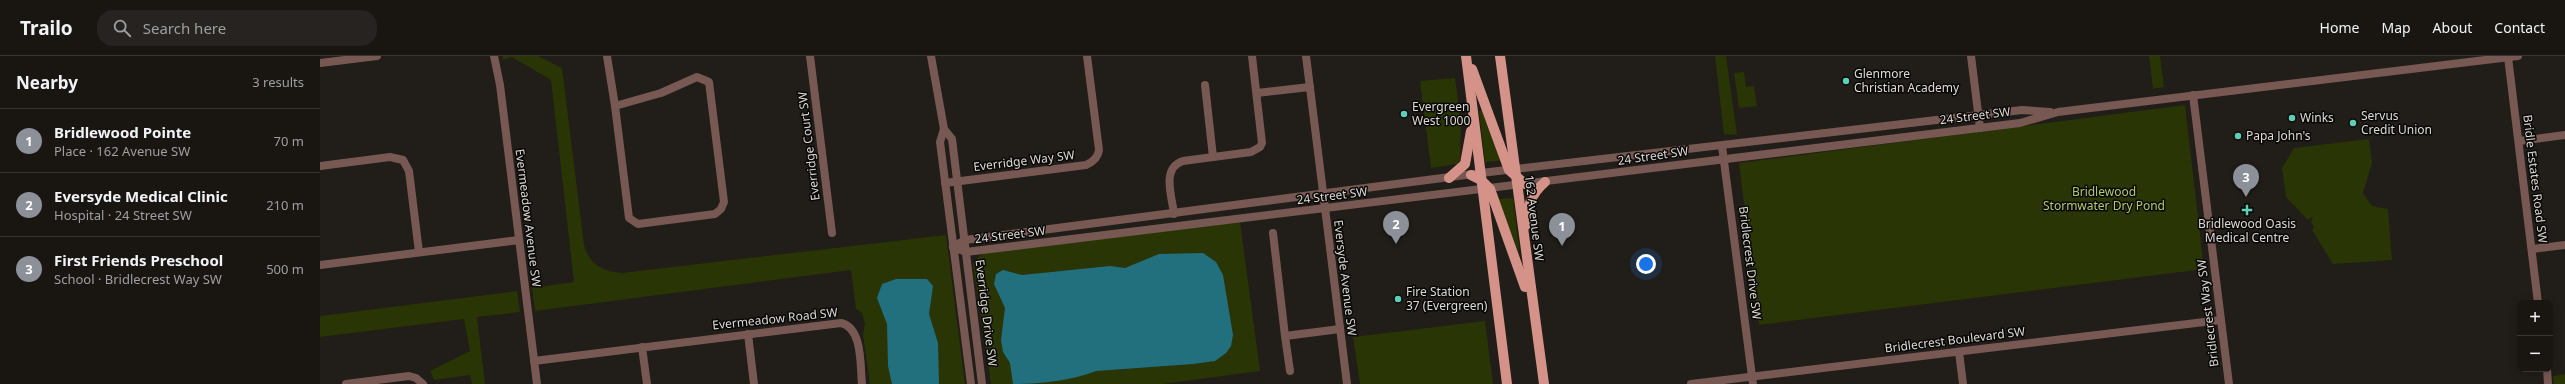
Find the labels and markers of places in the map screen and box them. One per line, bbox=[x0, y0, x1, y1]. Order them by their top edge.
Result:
place label: Glenmore Christian Academy bbox=[1854, 65, 1960, 96]
marker: Glenmore Christian Academy bbox=[1841, 76, 1851, 86]
place label: Evergreen West 1000 bbox=[1412, 98, 1470, 129]
place label: Servus Credit Union bbox=[2361, 107, 2432, 138]
marker: Evergreen West 1000 bbox=[1399, 109, 1409, 119]
place label: Winks bbox=[2300, 109, 2334, 126]
marker: Winks bbox=[2287, 113, 2297, 123]
marker: Servus Credit Union bbox=[2348, 118, 2358, 128]
place label: Papa John's bbox=[2246, 127, 2311, 144]
marker: Papa John's bbox=[2233, 131, 2243, 141]
pin: 3 bbox=[2233, 164, 2259, 197]
marker: Bridlewood Oasis Medical Centre bbox=[2241, 204, 2253, 216]
pin: 2 bbox=[1383, 211, 1409, 244]
pin: 1 bbox=[1549, 213, 1575, 246]
place label: Bridlewood Oasis Medical Centre bbox=[2198, 215, 2296, 246]
place label: Fire Station 37 (Evergreen) bbox=[1406, 283, 1488, 314]
marker: Fire Station 37 (Evergreen) bbox=[1393, 294, 1403, 304]

